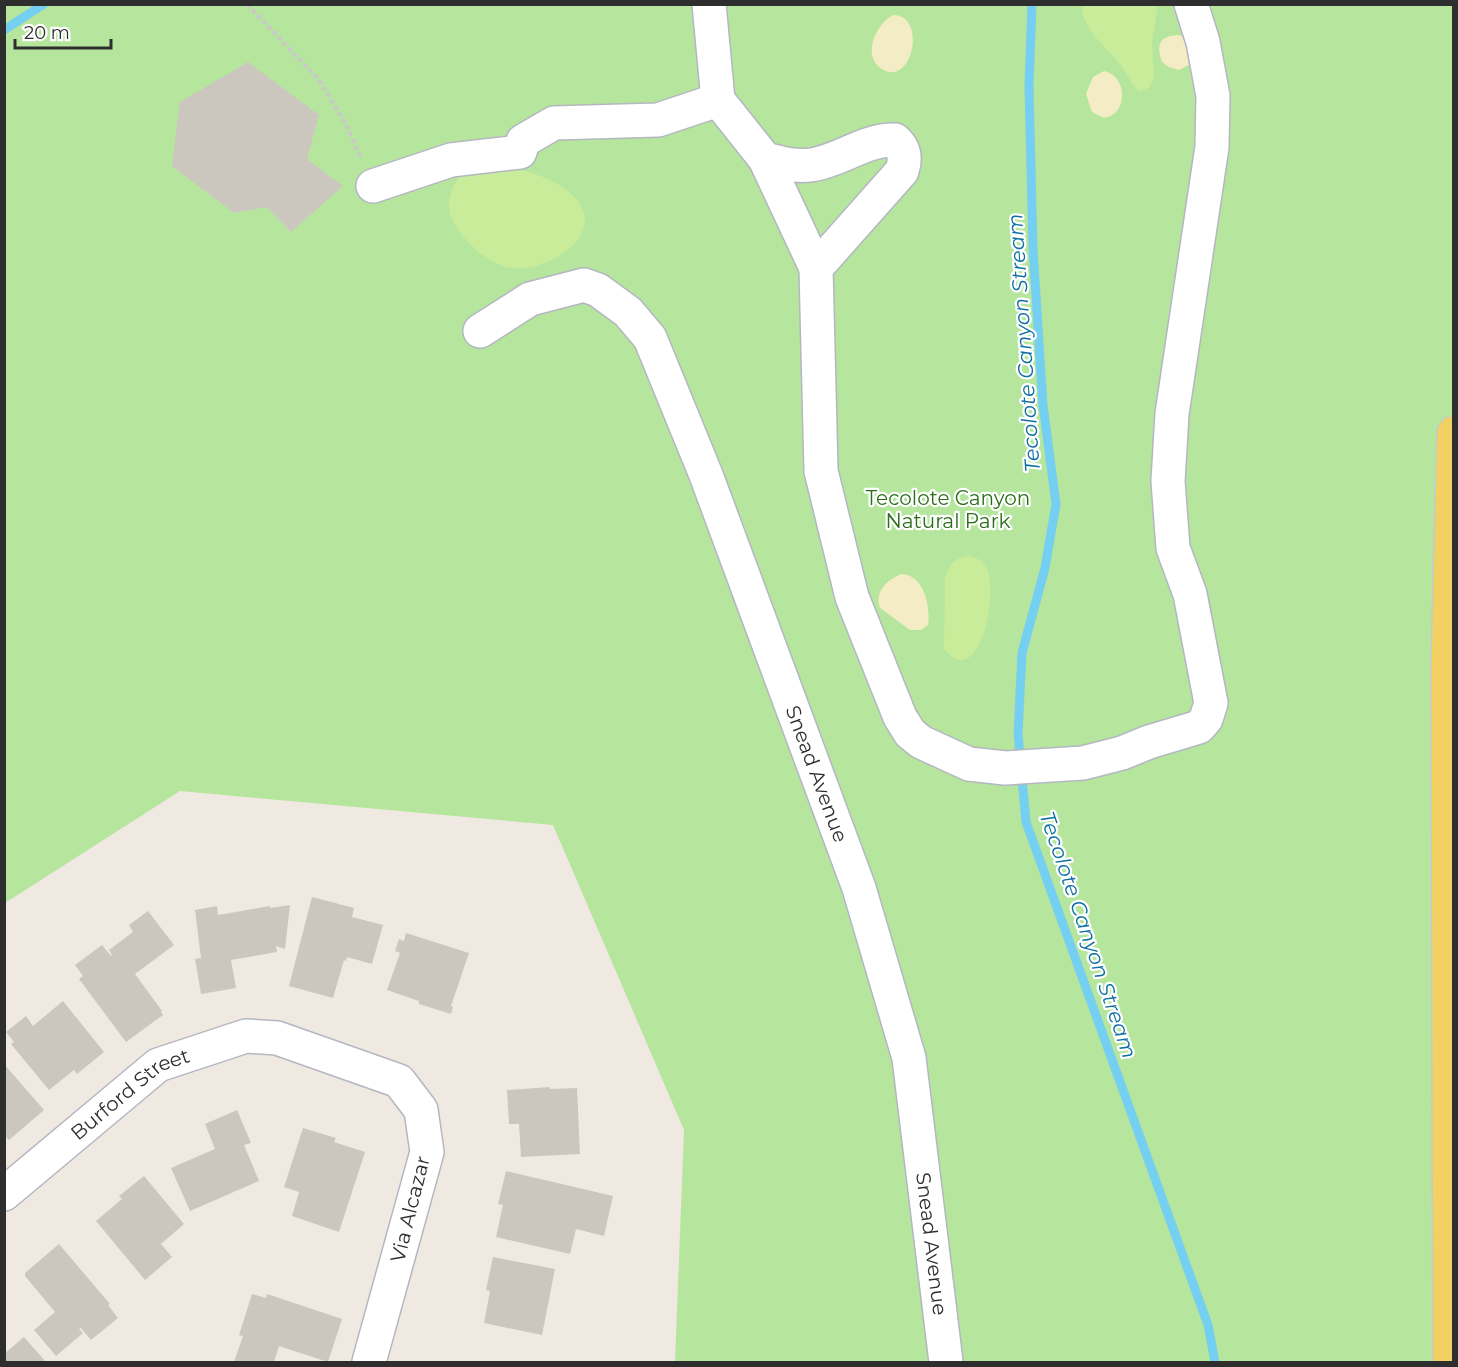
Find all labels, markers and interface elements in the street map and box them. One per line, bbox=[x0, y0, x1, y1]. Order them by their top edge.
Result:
scale bar bbox=[15, 12, 111, 50]
text: 20 m bbox=[24, 22, 70, 44]
water label: Tecolote Canyon Stream bbox=[1002, 213, 1045, 473]
park label: Tecolote Canyon Natural Park bbox=[866, 486, 1030, 533]
street label: Snead Avenue bbox=[780, 702, 853, 845]
water label: Tecolote Canyon Stream bbox=[1035, 808, 1142, 1061]
street label: Burford Street bbox=[66, 1043, 193, 1145]
street label: Via Alcazar bbox=[385, 1153, 435, 1265]
street label: Snead Avenue bbox=[911, 1171, 952, 1317]

